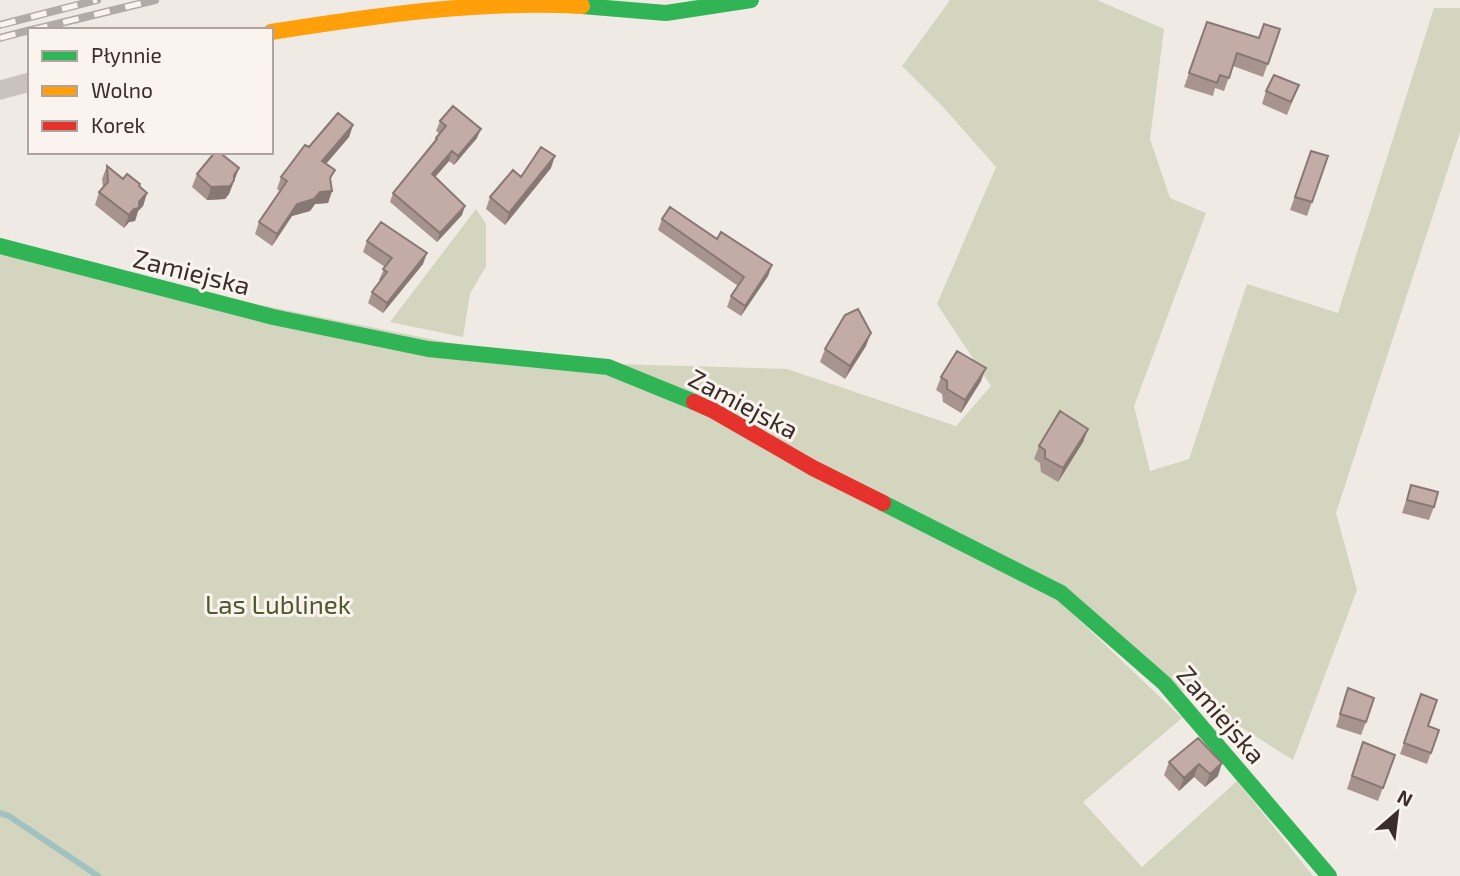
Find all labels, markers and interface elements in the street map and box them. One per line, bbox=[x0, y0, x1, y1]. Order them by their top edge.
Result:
legend bbox=[28, 28, 273, 154]
text: Płynnie bbox=[91, 42, 162, 67]
text: Wolno bbox=[91, 77, 153, 102]
text: Korek bbox=[91, 112, 145, 137]
street label: Zamiejska bbox=[130, 242, 254, 300]
street label: Zamiejska bbox=[684, 361, 804, 445]
park label: Las Lublinek bbox=[205, 588, 351, 619]
street label: Zamiejska bbox=[1171, 659, 1273, 769]
north arrow bbox=[1362, 778, 1432, 848]
text: N bbox=[1394, 784, 1417, 811]

